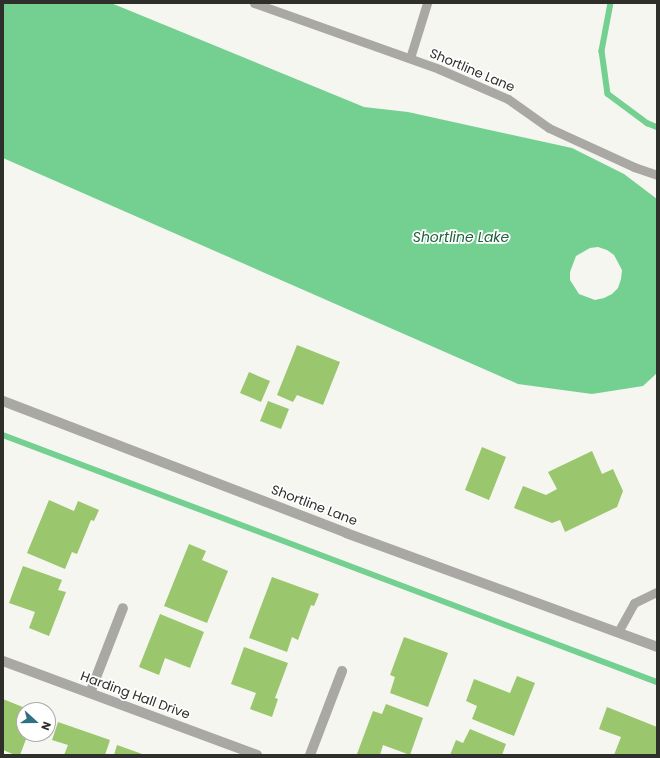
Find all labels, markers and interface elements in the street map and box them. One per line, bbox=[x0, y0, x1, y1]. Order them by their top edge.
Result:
street label: Shortline Lane bbox=[427, 46, 517, 96]
water label: Shortline Lake bbox=[413, 229, 509, 245]
street label: Shortline Lane bbox=[269, 482, 359, 530]
street label: Harding Hall Drive bbox=[78, 669, 192, 723]
north arrow bbox=[16, 702, 56, 742]
text: N bbox=[37, 719, 55, 733]

